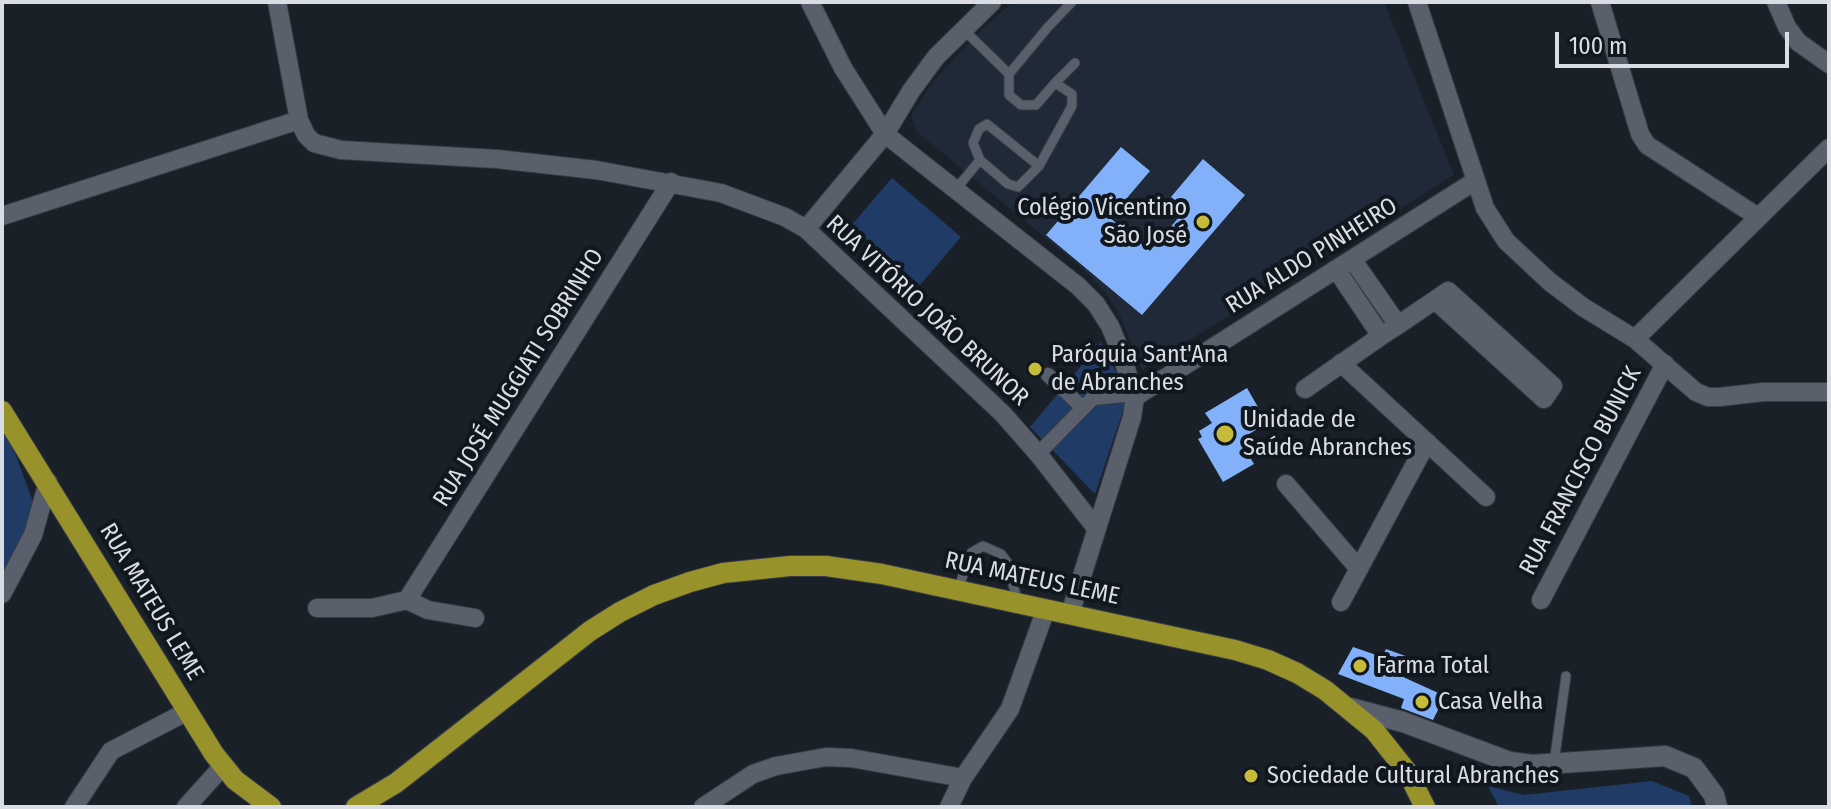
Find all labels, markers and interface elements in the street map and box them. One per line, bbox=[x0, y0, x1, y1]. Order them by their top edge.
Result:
scale bar bbox=[1559, 16, 1793, 66]
text: 100 m bbox=[1569, 32, 1627, 60]
street label: RUA ALDO PINHEIRO bbox=[1221, 192, 1403, 320]
place label: Colégio Vicentino São José bbox=[1017, 194, 1187, 250]
street label: RUA VITÓRIO JOÃO BRUNOR bbox=[820, 210, 1034, 412]
marker: Colégio Vicentino São José bbox=[1194, 213, 1212, 231]
street label: RUA JOSÉ MUGGIATI SOBRINHO bbox=[428, 244, 610, 512]
place label: Paróquia Sant'Ana de Abranches bbox=[1051, 341, 1228, 397]
marker: Paróquia Sant'Ana de Abranches bbox=[1026, 360, 1044, 378]
street label: RUA FRANCISCO BUNICK bbox=[1514, 362, 1648, 580]
place label: Unidade de Saúde Abranches bbox=[1243, 406, 1412, 462]
marker: Unidade de Saúde Abranches bbox=[1214, 423, 1236, 445]
street label: RUA MATEUS LEME bbox=[93, 518, 209, 686]
street label: RUA MATEUS LEME bbox=[942, 546, 1122, 612]
place label: Farma Total bbox=[1376, 652, 1489, 680]
marker: Farma Total bbox=[1351, 657, 1369, 675]
place label: Casa Velha bbox=[1438, 688, 1543, 716]
marker: Casa Velha bbox=[1413, 693, 1431, 711]
place label: Sociedade Cultural Abranches bbox=[1267, 762, 1559, 790]
marker: Sociedade Cultural Abranches bbox=[1242, 767, 1260, 785]

